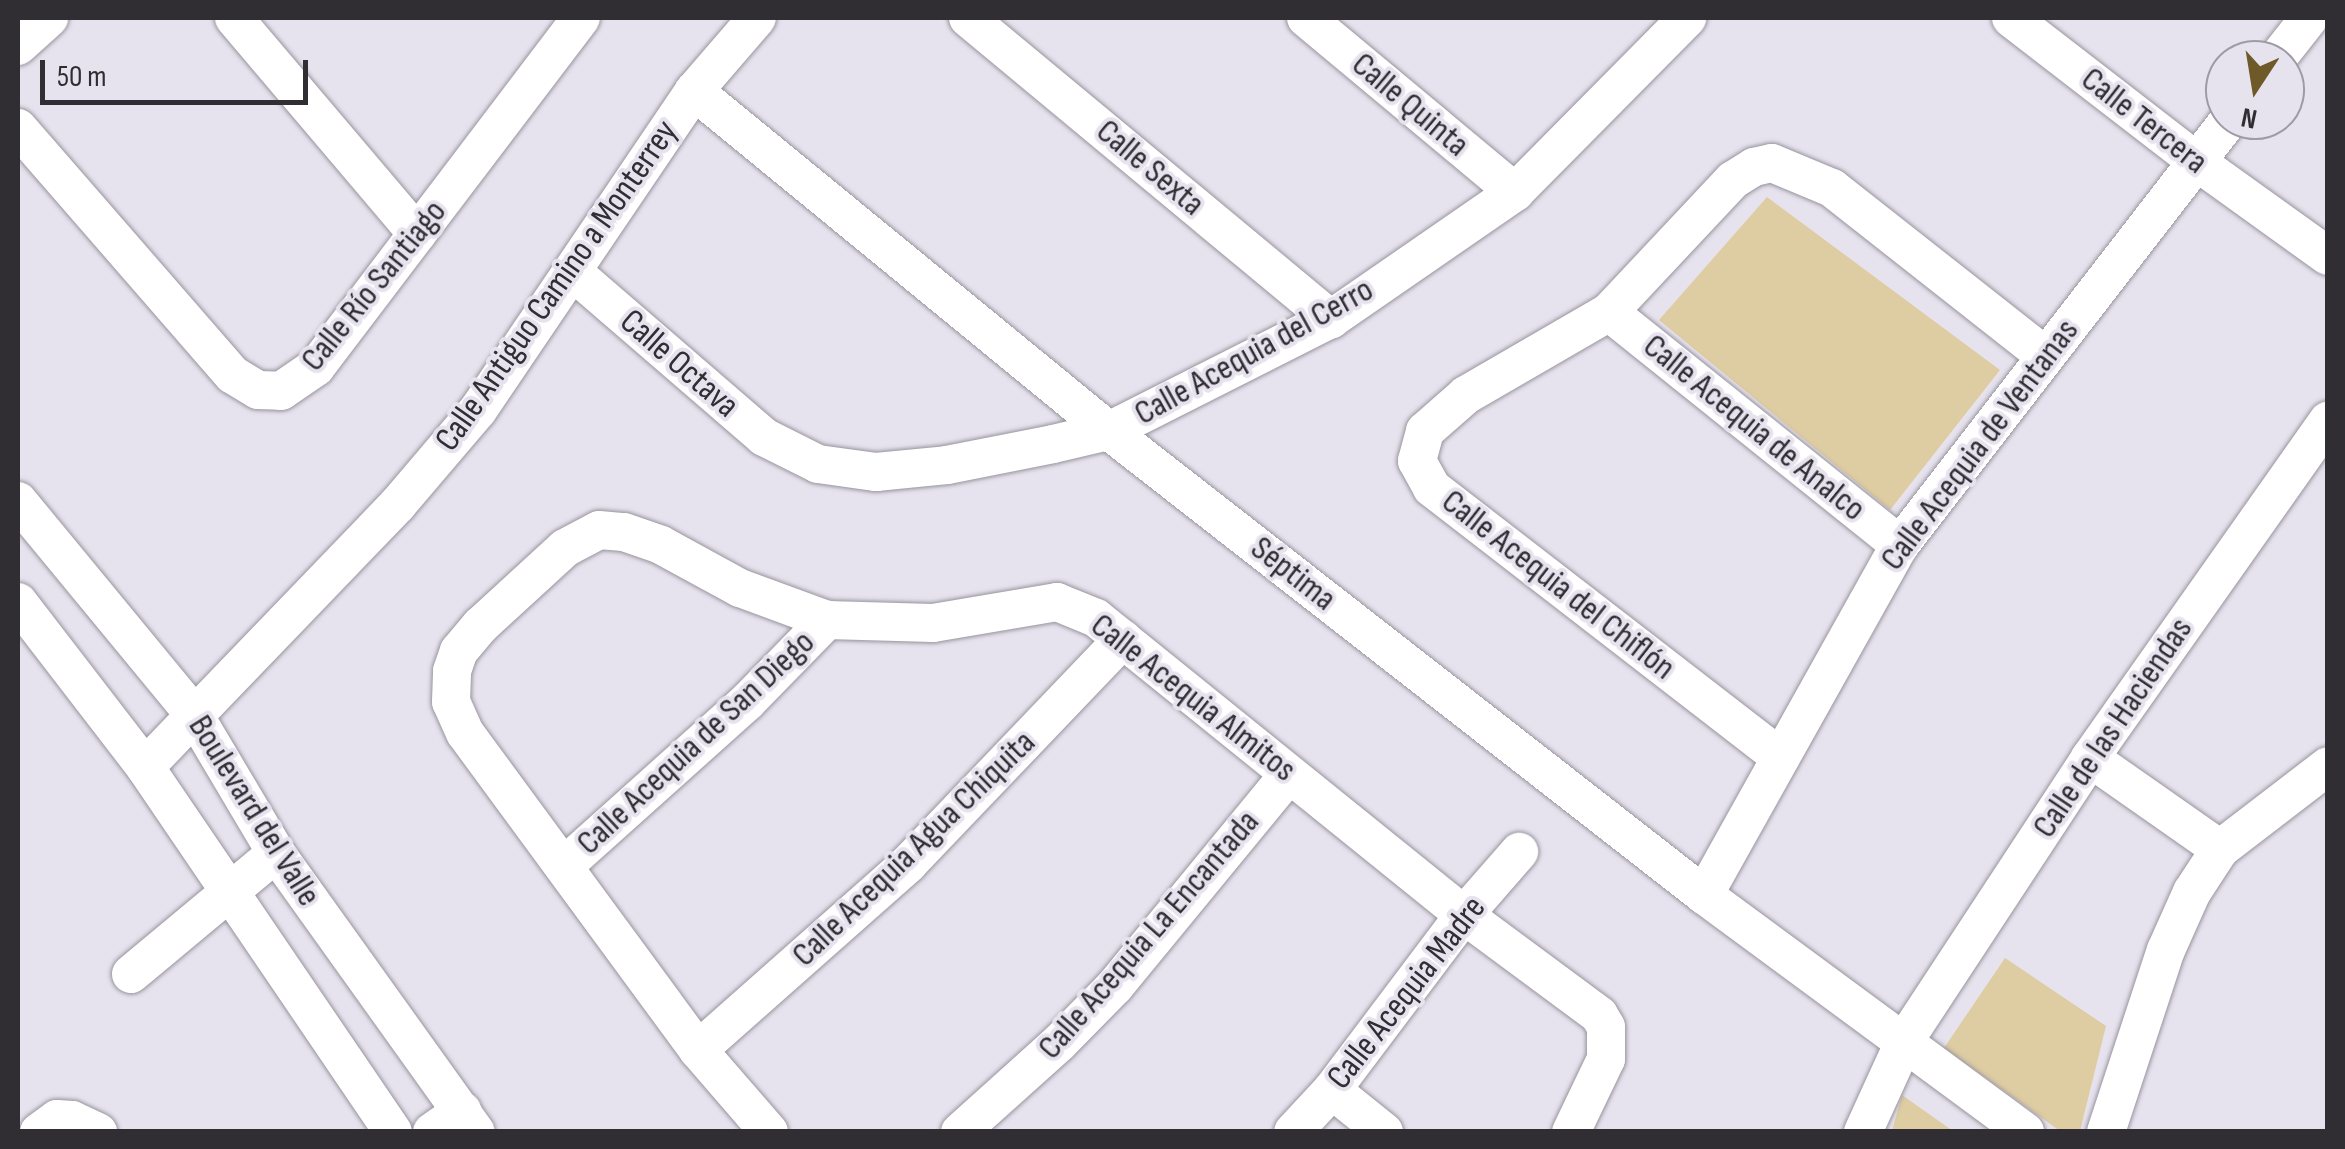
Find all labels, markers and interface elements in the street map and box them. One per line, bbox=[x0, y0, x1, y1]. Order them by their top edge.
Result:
scale bar bbox=[45, 40, 312, 102]
north arrow bbox=[2205, 40, 2305, 140]
street label: Calle Quinta bbox=[1343, 44, 1477, 166]
text: 50 m bbox=[57, 59, 106, 95]
street label: Calle Tercera bbox=[2072, 59, 2216, 183]
text: N bbox=[2238, 100, 2260, 136]
street label: Calle Sexta bbox=[1087, 111, 1213, 225]
street label: Calle Antiguo Camino a Monterrey bbox=[427, 113, 687, 459]
street label: Calle Río Santiago bbox=[292, 192, 456, 380]
street label: Calle Acequia del Cerro bbox=[1127, 269, 1381, 435]
street label: Calle Octava bbox=[611, 301, 747, 427]
street label: Calle Acequia de Ventanas bbox=[1872, 311, 2088, 579]
street label: Calle Acequia de Analco bbox=[1634, 326, 1874, 530]
street label: Calle Acequia del Chiflón bbox=[1433, 481, 1683, 689]
street label: Séptima bbox=[1242, 528, 1344, 620]
street label: Calle Acequia Almitos bbox=[1082, 605, 1304, 791]
street label: Calle de las Haciendas bbox=[2024, 610, 2202, 846]
street label: Calle Acequia de San Diego bbox=[568, 622, 824, 864]
street label: Boulevard del Valle bbox=[179, 708, 329, 914]
street label: Calle Acequia Agua Chiquita bbox=[784, 722, 1044, 976]
street label: Calle Acequia La Encantada bbox=[1029, 802, 1269, 1068]
street label: Calle Acequia Madre bbox=[1319, 888, 1495, 1098]

